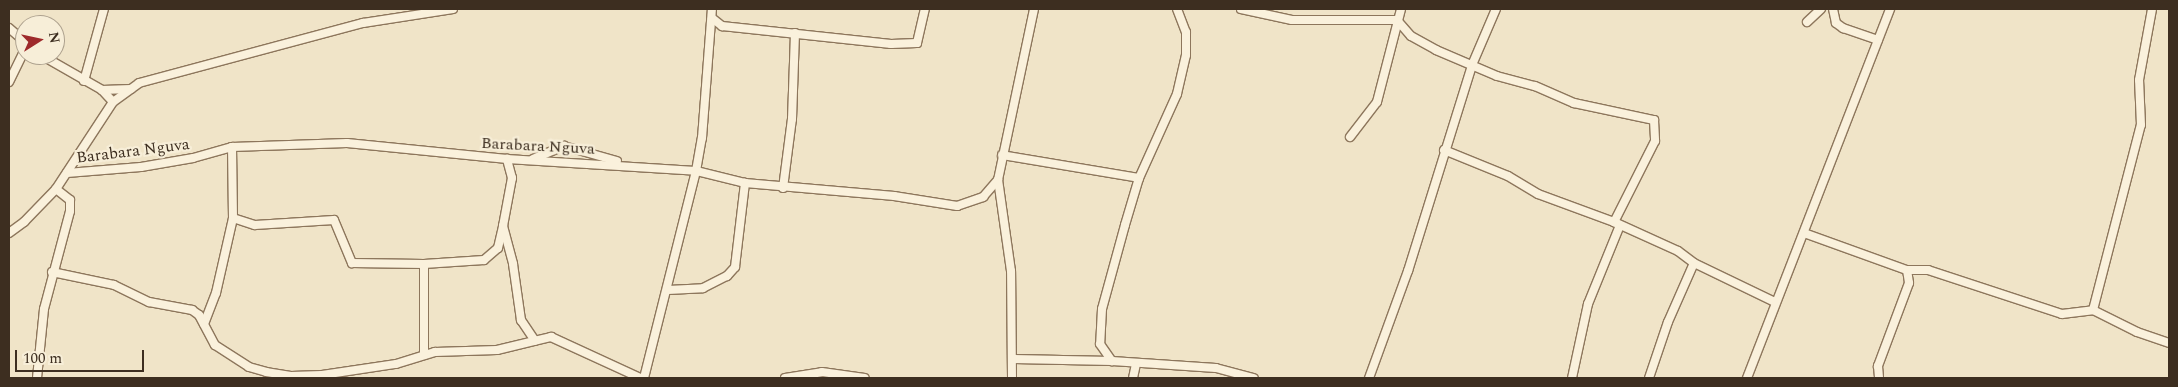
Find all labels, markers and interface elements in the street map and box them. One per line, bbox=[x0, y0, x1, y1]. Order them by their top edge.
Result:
north arrow bbox=[15, 15, 65, 65]
text: N bbox=[43, 30, 66, 45]
street label: Barabara Nguva bbox=[481, 133, 595, 159]
street label: Barabara Nguva bbox=[75, 135, 191, 167]
scale bar bbox=[18, 340, 146, 372]
text: 100 m bbox=[23, 347, 62, 370]

